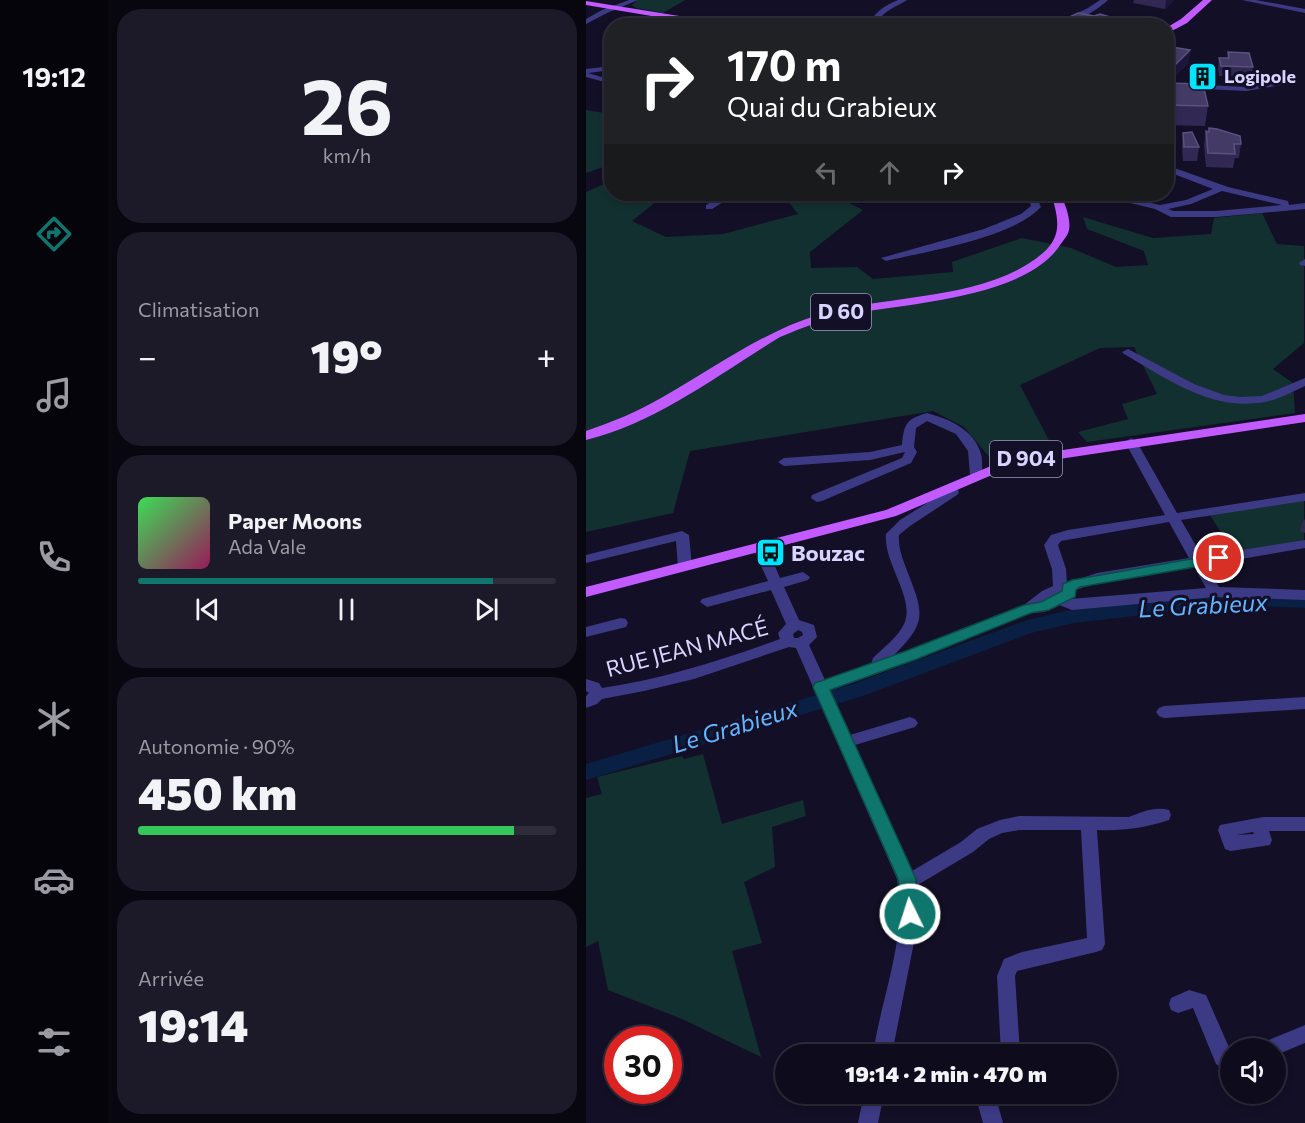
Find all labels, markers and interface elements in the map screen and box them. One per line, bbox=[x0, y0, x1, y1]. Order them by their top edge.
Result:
text: 170 m bbox=[727, 38, 841, 90]
icon: right bbox=[628, 42, 706, 120]
text: 26 bbox=[301, 56, 393, 151]
text: 19:12 bbox=[22, 60, 86, 93]
building icon: Logipole bbox=[1187, 61, 1219, 93]
place label: Logipole bbox=[1224, 65, 1296, 87]
text: Quai du Grabieux bbox=[727, 90, 937, 123]
text: km/h bbox=[323, 143, 371, 167]
icon: left bbox=[810, 156, 843, 189]
icon: ahead bbox=[873, 156, 906, 189]
icon: right bbox=[936, 156, 969, 189]
icon: directions bbox=[33, 213, 75, 255]
road number: D 60 bbox=[811, 294, 871, 330]
text: Climatisation bbox=[138, 297, 259, 321]
text: 19° bbox=[311, 327, 383, 382]
text: − bbox=[138, 335, 157, 376]
text: + bbox=[537, 335, 556, 376]
icon: music bbox=[33, 374, 75, 416]
road number: D 904 bbox=[990, 441, 1062, 477]
text: Paper Moons bbox=[228, 507, 362, 534]
pin bbox=[1193, 532, 1244, 583]
text: Ada Vale bbox=[228, 534, 306, 558]
icon: phone bbox=[33, 536, 75, 578]
bus stop icon: Bouzac bbox=[754, 537, 786, 569]
place label: Bouzac bbox=[791, 539, 865, 566]
icon: arrive bbox=[1202, 541, 1235, 574]
water label: Le Grabieux bbox=[1137, 587, 1269, 622]
icon: previous bbox=[191, 593, 224, 626]
icon: pause bbox=[330, 593, 363, 626]
icon: next bbox=[470, 593, 503, 626]
street label: RUE JEAN MACÉ bbox=[603, 613, 771, 682]
water label: Le Grabieux bbox=[668, 693, 801, 758]
icon: climate bbox=[33, 698, 75, 740]
text: Autonomie · 90% bbox=[138, 734, 295, 758]
text: 450 km bbox=[138, 764, 297, 819]
icon: car bbox=[33, 859, 75, 901]
position arrow bbox=[878, 882, 942, 946]
text: Arrivée bbox=[138, 966, 204, 990]
text: 19:14 bbox=[138, 996, 249, 1051]
icon: filters bbox=[33, 1021, 75, 1063]
speed limit sign: 30 bbox=[604, 1026, 682, 1104]
map controls bbox=[1220, 1038, 1286, 1104]
button: sound bbox=[1220, 1038, 1286, 1104]
text: 19:14 · 2 min · 470 m bbox=[845, 1060, 1047, 1087]

